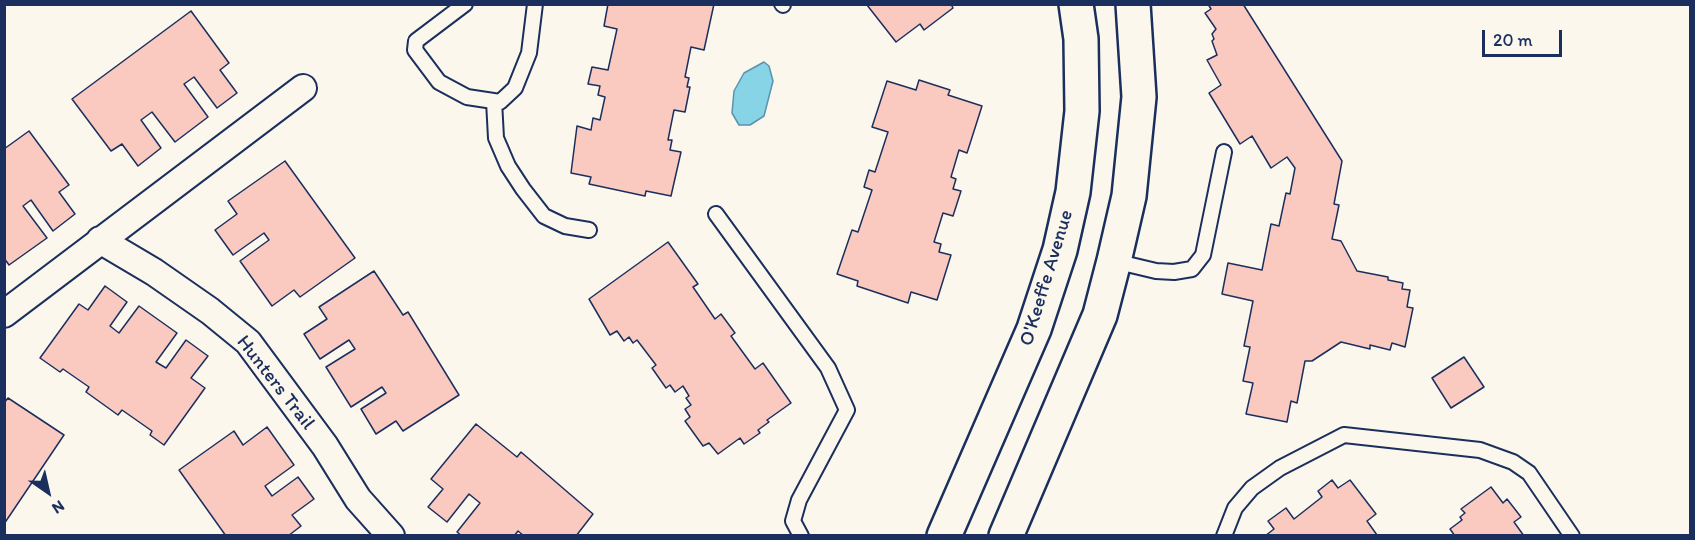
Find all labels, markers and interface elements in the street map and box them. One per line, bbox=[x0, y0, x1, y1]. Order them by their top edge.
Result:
scale bar bbox=[1485, 18, 1564, 56]
text: 20 m bbox=[1493, 29, 1533, 51]
street label: O'Keeffe Avenue bbox=[1015, 207, 1079, 349]
street label: Hunters Trail bbox=[231, 331, 319, 435]
north arrow bbox=[18, 462, 78, 522]
text: N bbox=[49, 496, 68, 518]

